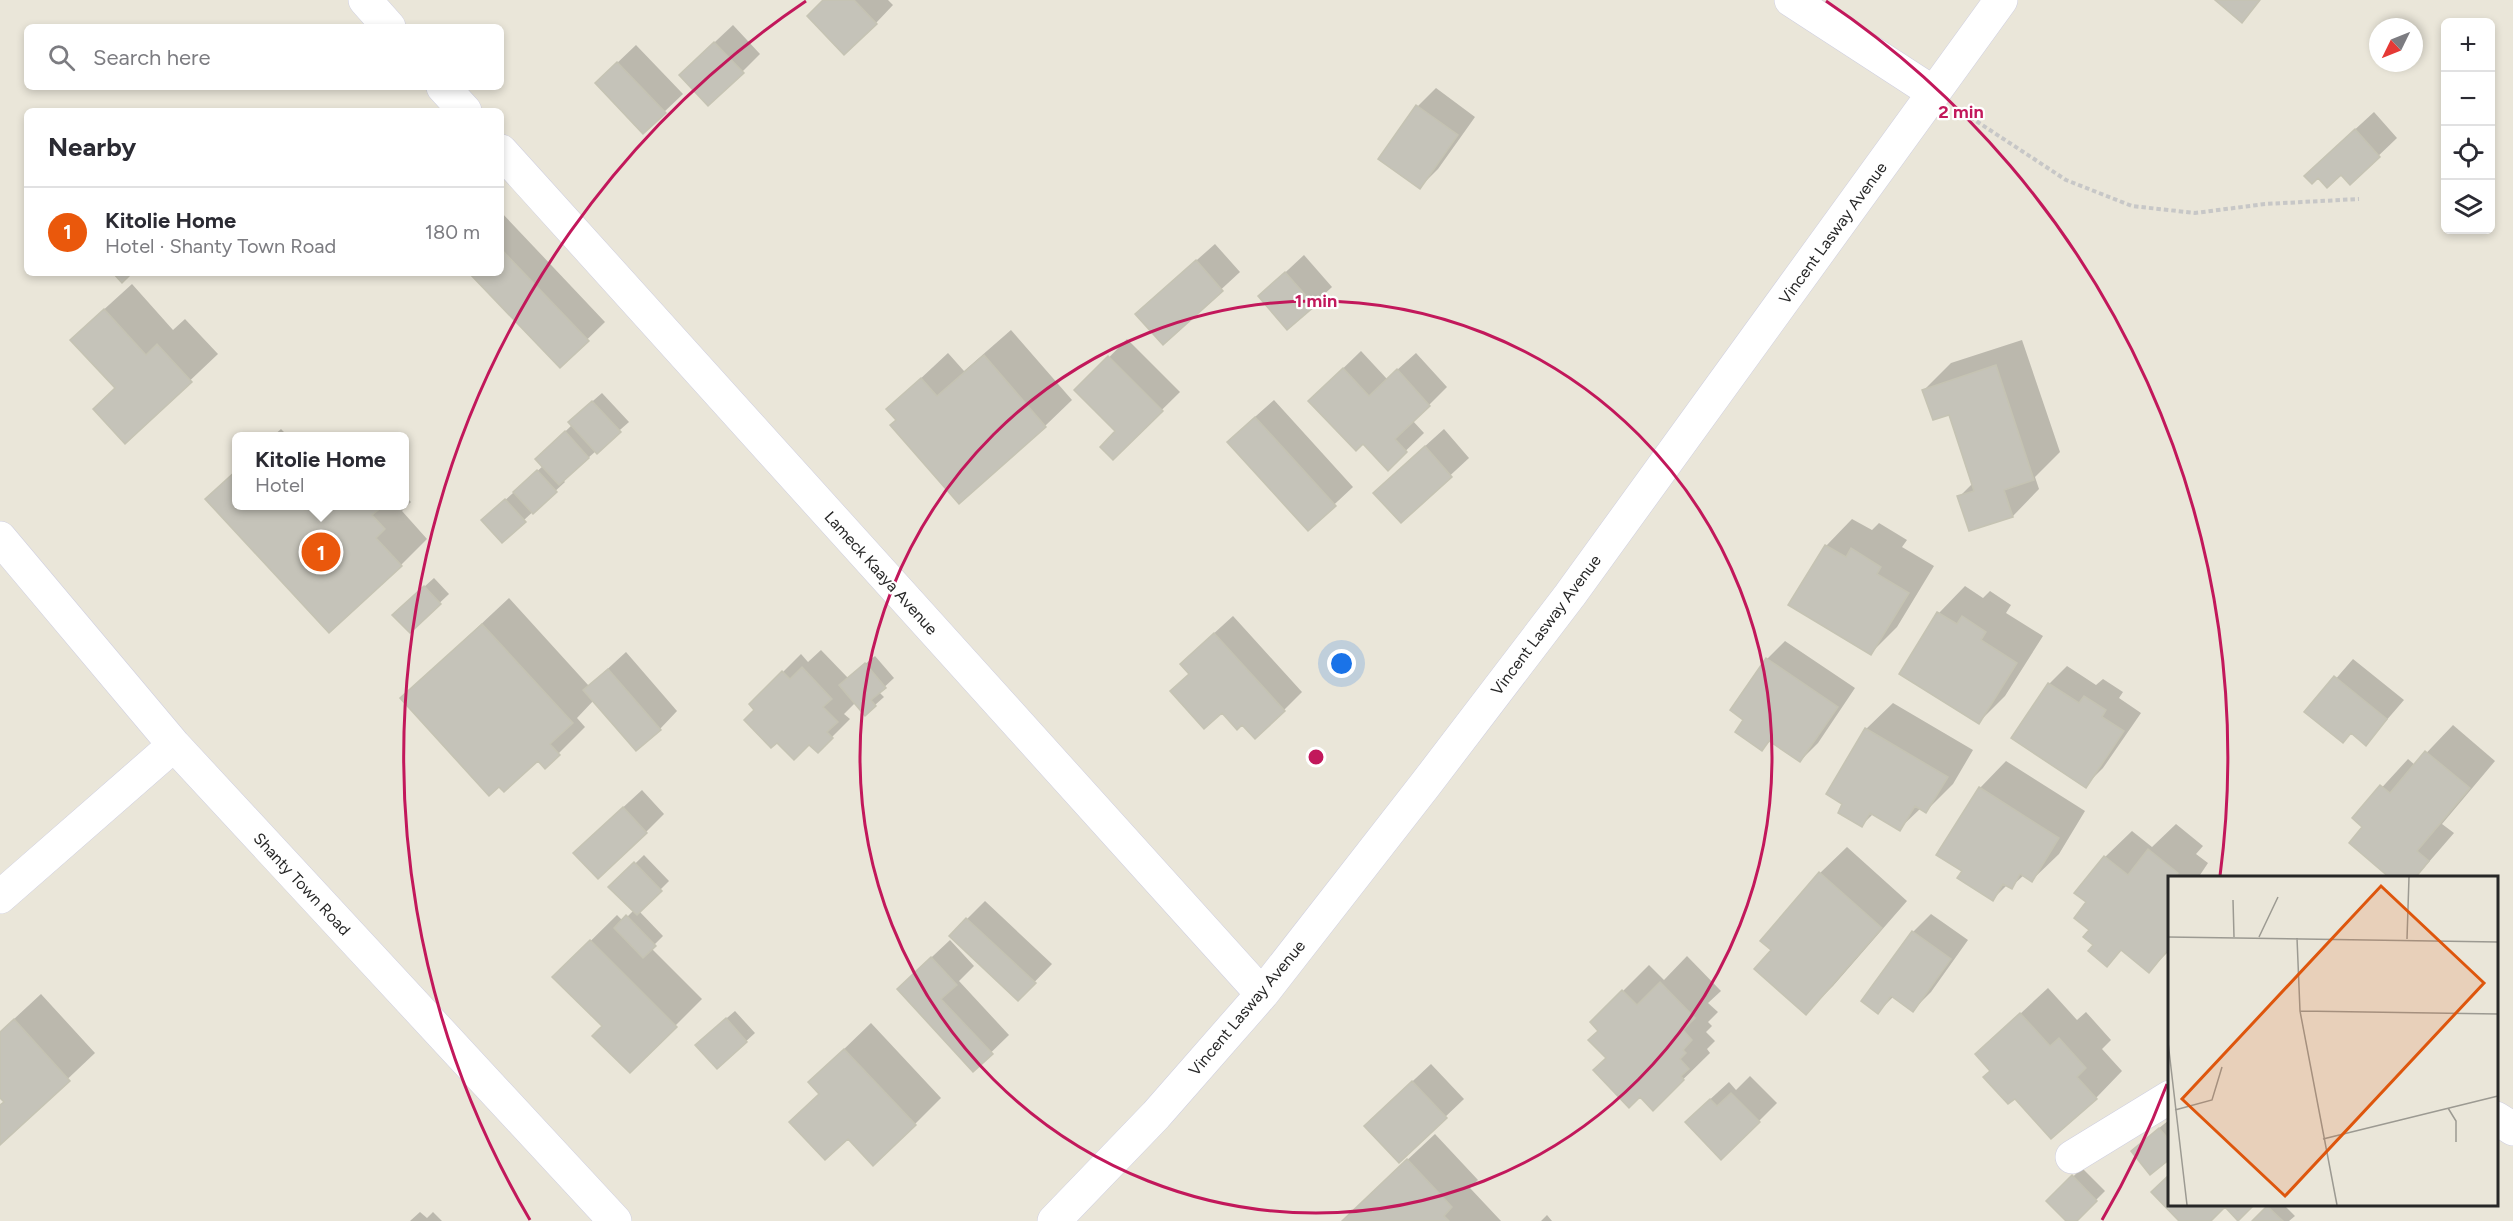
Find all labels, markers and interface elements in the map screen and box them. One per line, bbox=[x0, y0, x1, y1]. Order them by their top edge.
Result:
north arrow bbox=[2369, 18, 2423, 72]
map controls bbox=[2441, 18, 2495, 234]
button: + bbox=[2441, 18, 2495, 72]
search box bbox=[24, 24, 504, 90]
icon: search bbox=[45, 41, 78, 74]
text: Search here bbox=[93, 44, 211, 71]
button: − bbox=[2441, 72, 2495, 126]
text: 2 min bbox=[1938, 101, 1984, 123]
button: locate bbox=[2441, 126, 2495, 180]
text: Nearby bbox=[48, 131, 136, 163]
street label: Vincent Lasway Avenue bbox=[1775, 158, 1891, 308]
button: layers bbox=[2441, 180, 2495, 234]
text: Kitolie Home bbox=[105, 207, 236, 234]
text: 1 bbox=[63, 220, 72, 244]
text: 180 m bbox=[425, 220, 480, 244]
text: Hotel · Shanty Town Road bbox=[105, 234, 336, 258]
text: 1 min bbox=[1295, 290, 1337, 312]
popup bbox=[232, 432, 409, 510]
text: Kitolie Home bbox=[255, 446, 386, 473]
text: Hotel bbox=[255, 473, 304, 497]
street label: Lameck Kaaya Avenue bbox=[821, 507, 942, 639]
pin: 1 bbox=[302, 530, 340, 574]
street label: Vincent Lasway Avenue bbox=[1487, 551, 1605, 699]
your location bbox=[1327, 649, 1356, 678]
centre of rings bbox=[1306, 747, 1326, 767]
street label: Shanty Town Road bbox=[250, 829, 354, 939]
inset map bbox=[2168, 876, 2498, 1206]
street label: Vincent Lasway Avenue bbox=[1185, 936, 1309, 1080]

